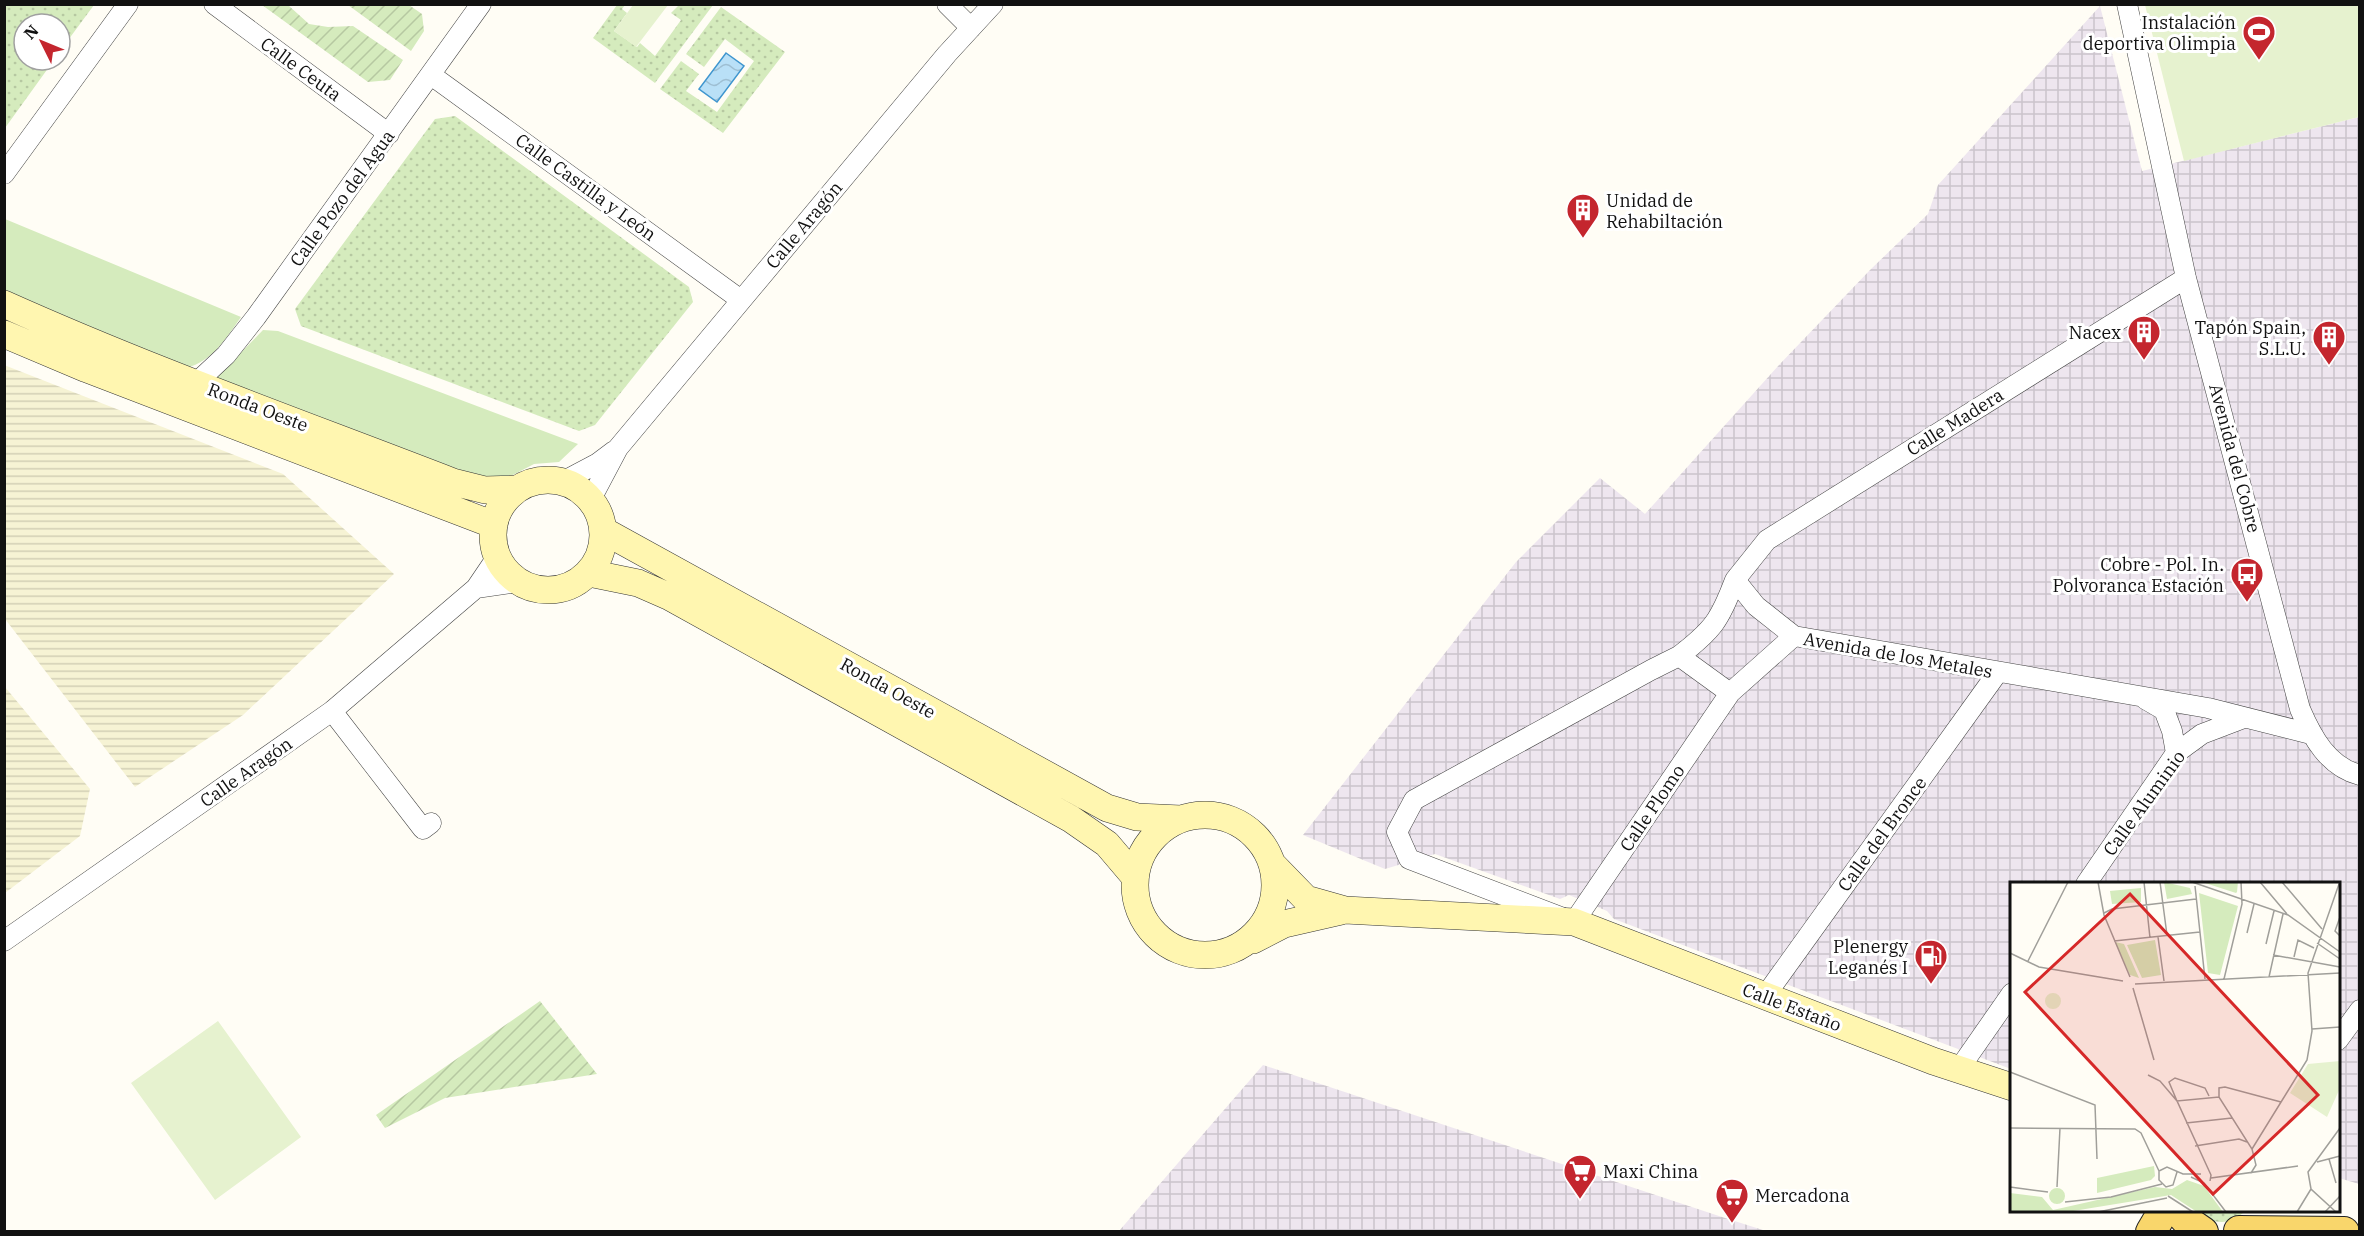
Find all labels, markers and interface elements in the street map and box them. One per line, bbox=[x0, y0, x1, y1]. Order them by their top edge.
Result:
place label: Instalación deportiva Olimpia bbox=[2083, 11, 2236, 55]
north arrow bbox=[12, 12, 72, 72]
sports icon: Instalación deportiva Olimpia bbox=[2241, 14, 2277, 61]
text: N bbox=[19, 20, 43, 43]
street label: Calle Ceuta bbox=[256, 32, 346, 106]
street label: Calle Pozo del Agua bbox=[285, 125, 399, 271]
street label: Calle Castilla y León bbox=[511, 128, 661, 246]
street label: Calle Aragón bbox=[761, 176, 847, 274]
place label: Unidad de Rehabiltación bbox=[1606, 189, 1723, 233]
building icon: Unidad de Rehabiltación bbox=[1565, 192, 1601, 239]
building icon: Nacex bbox=[2126, 314, 2162, 361]
place label: Tapón Spain, S.L.U. bbox=[2194, 316, 2306, 360]
building icon: Tapón Spain, S.L.U. bbox=[2311, 319, 2347, 366]
place label: Nacex bbox=[2069, 321, 2121, 344]
street label: Ronda Oeste bbox=[205, 377, 311, 437]
street label: Avenida del Cobre bbox=[2204, 381, 2266, 535]
street label: Calle Madera bbox=[1902, 383, 2008, 461]
place label: Cobre - Pol. In. Polvoranca Estación bbox=[2052, 553, 2224, 597]
bus stop icon: Cobre - Pol. In. Polvoranca Estación bbox=[2229, 556, 2265, 603]
street label: Avenida de los Metales bbox=[1802, 627, 1994, 683]
street label: Ronda Oeste bbox=[836, 652, 940, 724]
street label: Calle Aragón bbox=[195, 732, 297, 812]
street label: Calle Aluminio bbox=[2098, 746, 2190, 860]
street label: Calle Plomo bbox=[1614, 760, 1690, 856]
street label: Calle del Bronce bbox=[1833, 772, 1931, 896]
inset map bbox=[2010, 882, 2340, 1212]
place label: Plenergy Leganés I bbox=[1828, 935, 1908, 979]
fuel station icon: Plenergy Leganés I bbox=[1913, 938, 1949, 985]
street label: Calle Estaño bbox=[1739, 978, 1845, 1036]
supermarket icon: Maxi China bbox=[1562, 1153, 1598, 1200]
place label: Maxi China bbox=[1603, 1160, 1699, 1183]
supermarket icon: Mercadona bbox=[1714, 1177, 1750, 1224]
place label: Mercadona bbox=[1755, 1184, 1850, 1207]

